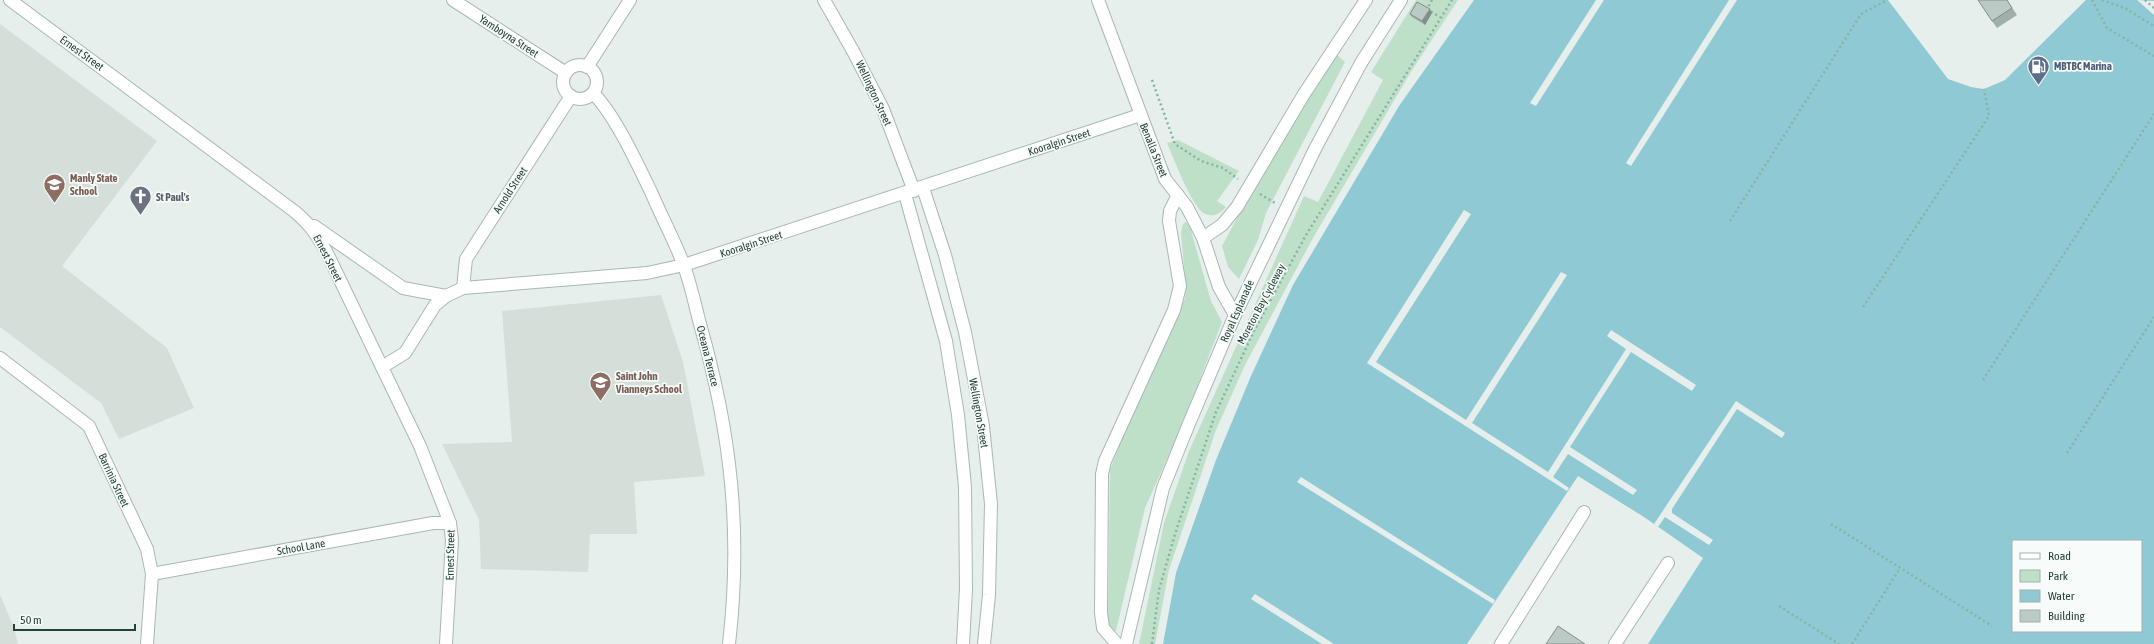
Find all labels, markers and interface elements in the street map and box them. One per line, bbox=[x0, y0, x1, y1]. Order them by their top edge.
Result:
street label: Yamboyna Street bbox=[477, 12, 541, 60]
street label: Ernest Street bbox=[58, 33, 106, 73]
fuel station icon: MBTBC Marina bbox=[2026, 53, 2052, 86]
street label: Wellington Street bbox=[854, 59, 894, 127]
place label: MBTBC Marina bbox=[2054, 60, 2112, 72]
street label: Benalla Street bbox=[1138, 121, 1170, 179]
street label: Kooralgin Street bbox=[1026, 126, 1092, 158]
street label: Arnold Street bbox=[491, 165, 529, 215]
school or university icon: Manly State School bbox=[42, 171, 68, 204]
place label: Manly State School bbox=[70, 172, 118, 197]
church icon: St Paul's bbox=[127, 184, 153, 217]
place label: St Paul's bbox=[156, 191, 190, 203]
street label: Kooralgin Street bbox=[718, 228, 784, 260]
street label: Ernest Street bbox=[311, 233, 345, 283]
street label: Moreton Bay Cycleway bbox=[1235, 261, 1288, 346]
street label: Royal Esplanade bbox=[1218, 278, 1256, 344]
street label: Oceana Terrace bbox=[695, 324, 721, 388]
school or university icon: Saint John Vianneys School bbox=[587, 369, 613, 402]
place label: Saint John Vianneys School bbox=[615, 370, 683, 395]
street label: Wellington Street bbox=[967, 377, 991, 449]
street label: Barrinia Street bbox=[96, 451, 132, 509]
street label: Ernest Street bbox=[444, 529, 456, 581]
street label: School Lane bbox=[276, 537, 326, 557]
legend bbox=[2012, 540, 2142, 632]
text: Road bbox=[2048, 549, 2071, 563]
text: Park bbox=[2048, 569, 2069, 583]
text: Water bbox=[2048, 589, 2075, 603]
scale bar bbox=[14, 606, 135, 632]
text: Building bbox=[2048, 609, 2086, 623]
text: 50 m bbox=[20, 613, 42, 627]

